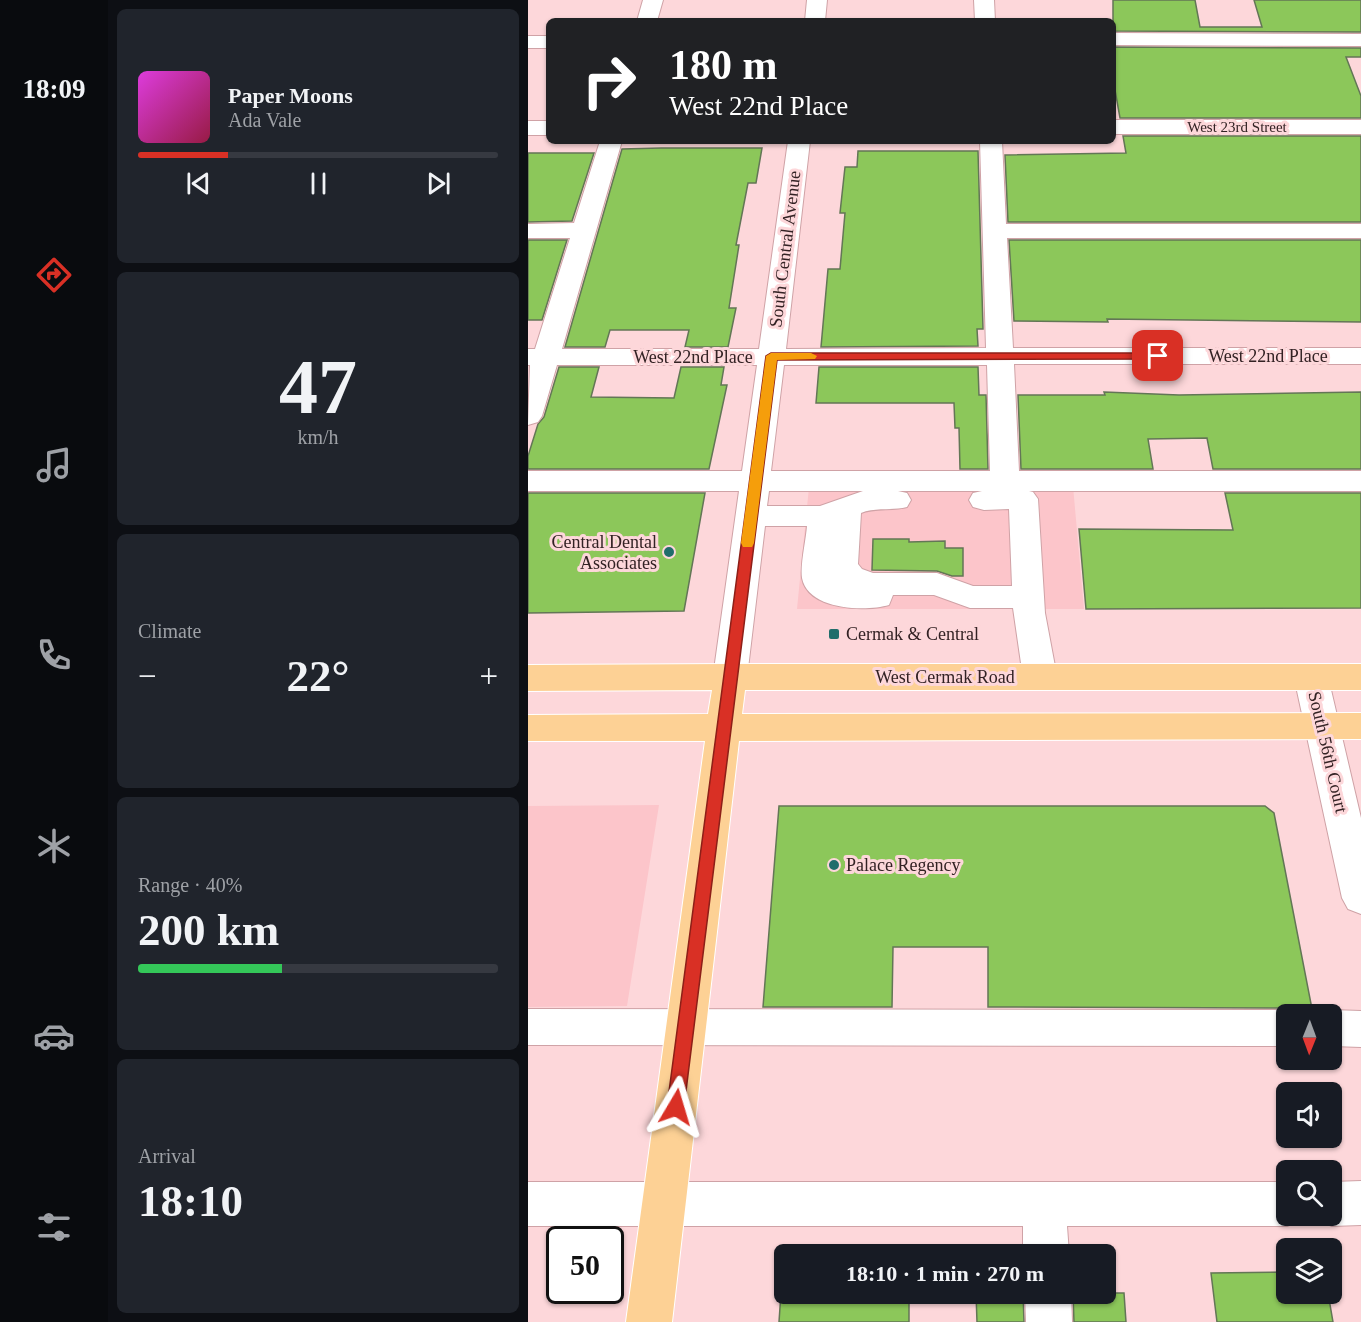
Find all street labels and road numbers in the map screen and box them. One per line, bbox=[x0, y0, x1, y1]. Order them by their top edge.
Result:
street label: West 23rd Street bbox=[1187, 119, 1288, 135]
street label: South Central Avenue bbox=[765, 170, 805, 328]
street label: West 22nd Place bbox=[1208, 346, 1328, 366]
street label: West 22nd Place bbox=[633, 347, 753, 367]
street label: West Cermak Road bbox=[875, 667, 1015, 687]
street label: South 56th Court bbox=[1304, 689, 1352, 815]

